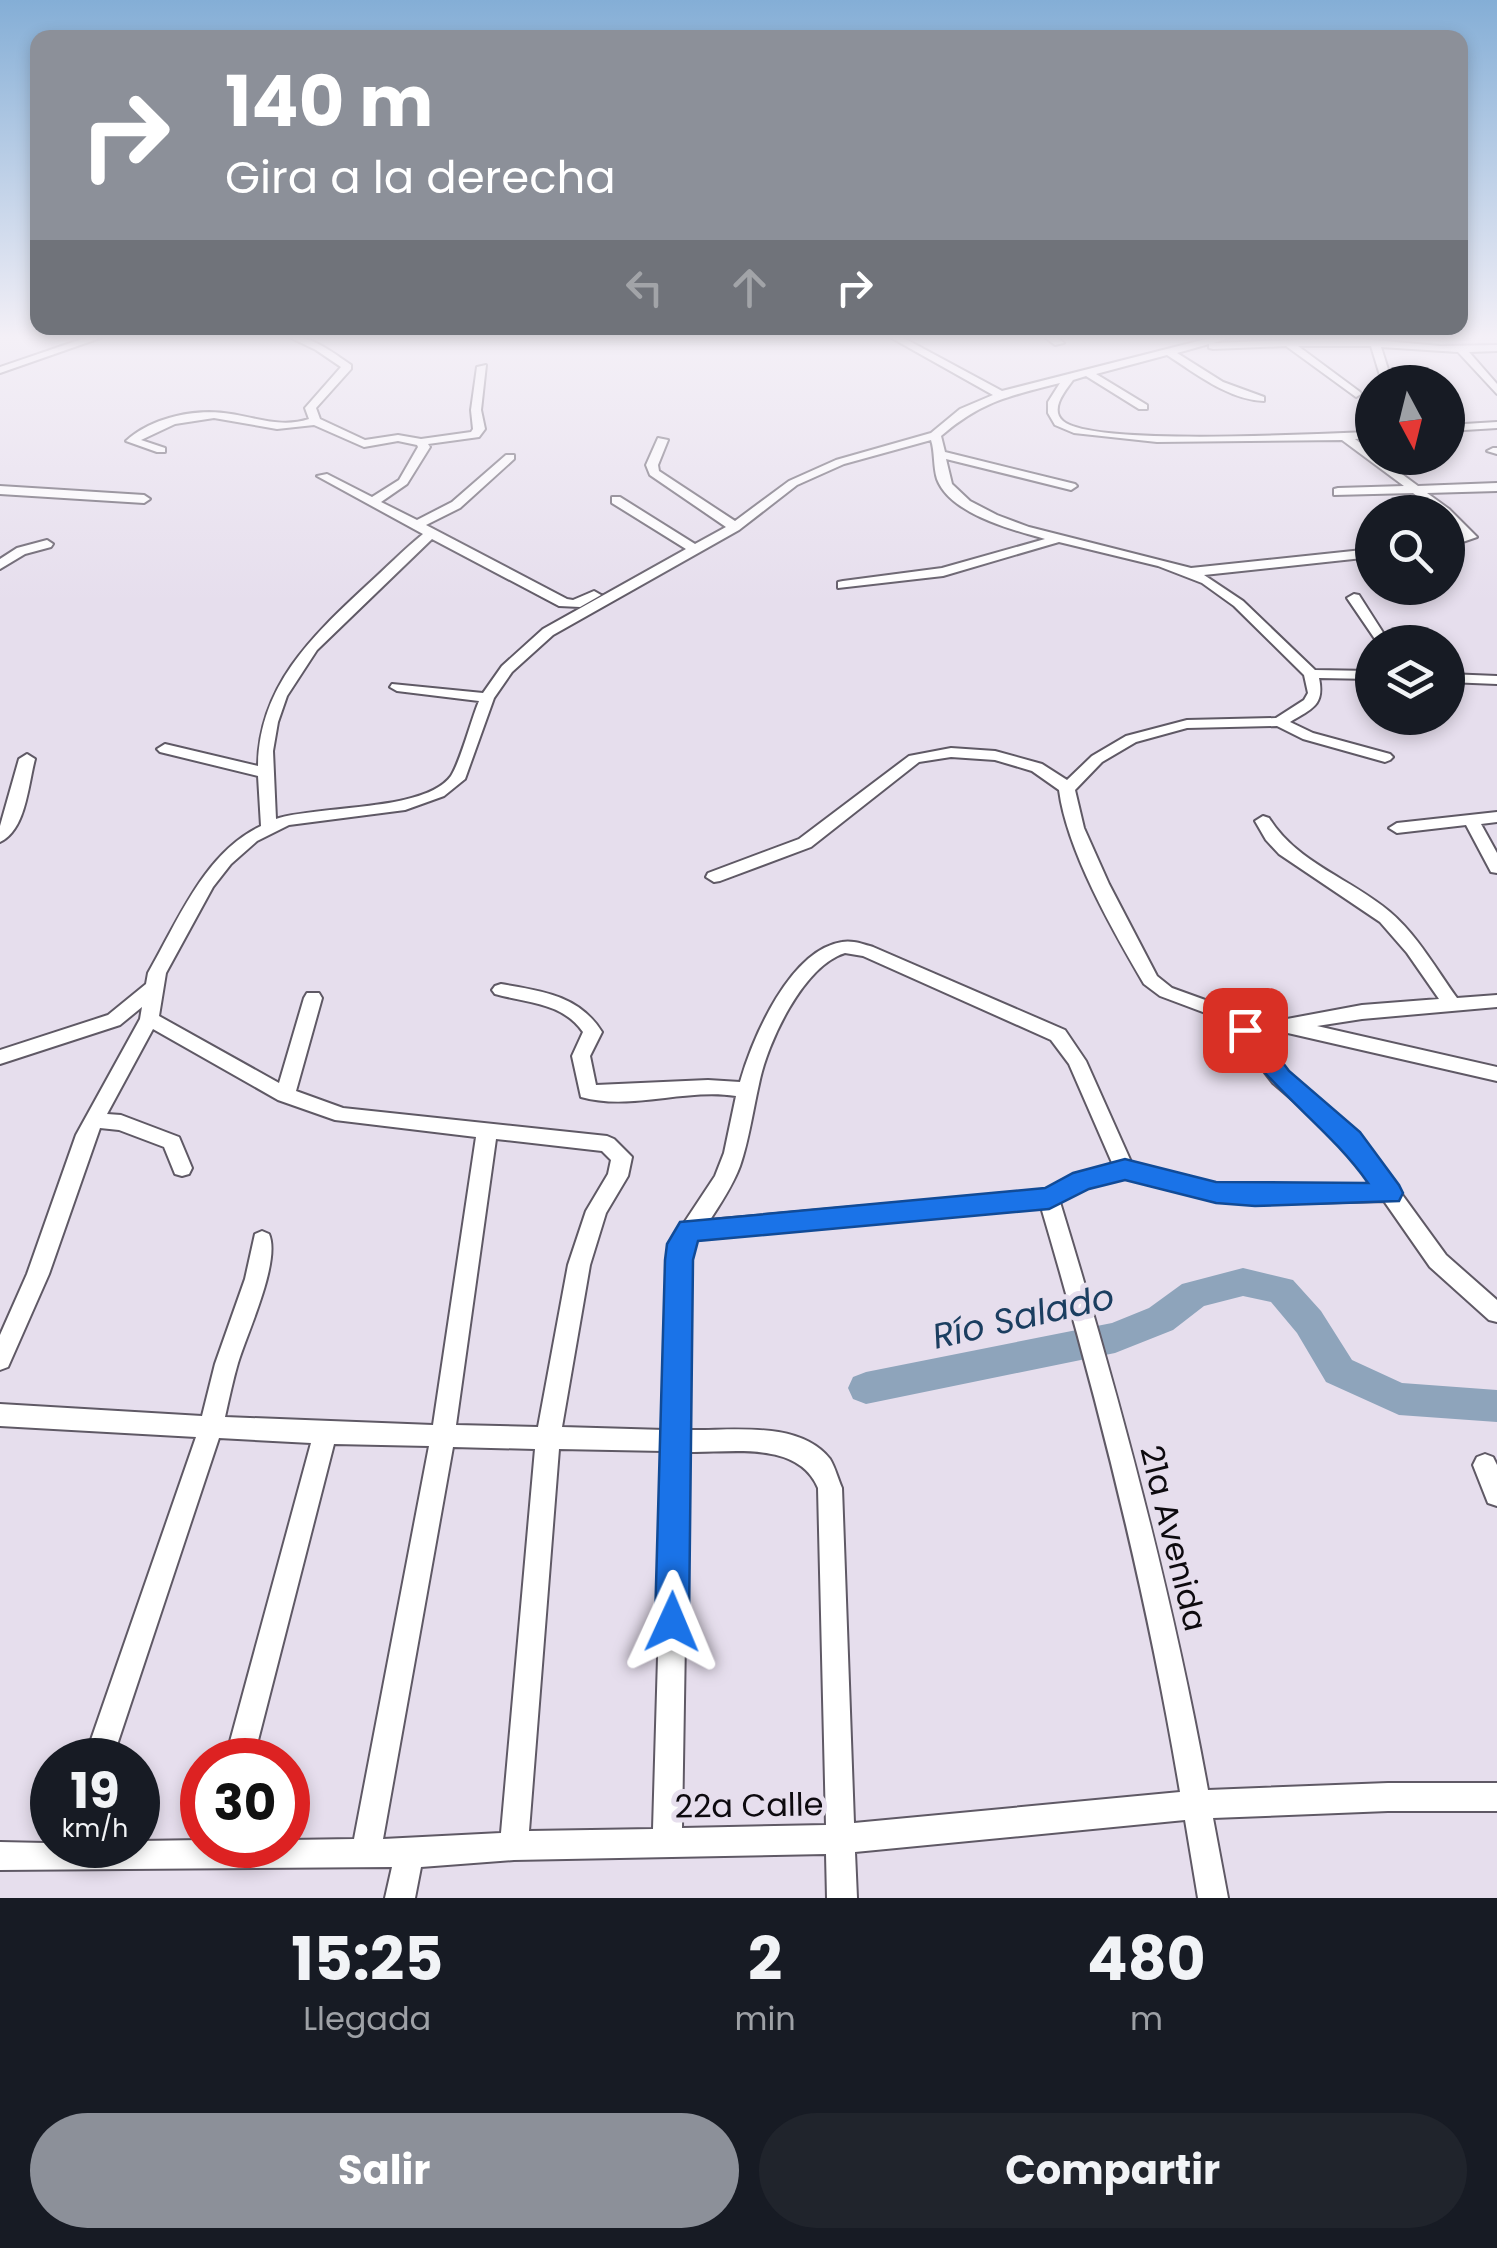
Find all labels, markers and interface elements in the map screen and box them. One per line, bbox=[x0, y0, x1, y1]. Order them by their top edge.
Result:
text: 140 m bbox=[225, 52, 433, 151]
icon: right bbox=[60, 70, 190, 200]
text: Gira a la derecha bbox=[225, 146, 616, 209]
icon: left bbox=[617, 260, 672, 315]
icon: ahead bbox=[722, 260, 777, 315]
icon: right bbox=[827, 260, 882, 315]
north arrow bbox=[1355, 365, 1465, 475]
map controls bbox=[1355, 365, 1465, 735]
button: search bbox=[1355, 495, 1465, 605]
button: layers bbox=[1355, 625, 1465, 735]
pin bbox=[1203, 988, 1288, 1073]
icon: arrive bbox=[1218, 1003, 1273, 1058]
water label: Río Salado bbox=[927, 1271, 1119, 1361]
street label: 21a Avenida bbox=[1129, 1440, 1219, 1636]
position arrow bbox=[620, 1570, 724, 1674]
speed limit sign: 30 bbox=[180, 1738, 310, 1868]
text: 19 bbox=[70, 1755, 120, 1826]
street label: 22a Calle bbox=[674, 1781, 824, 1829]
text: km/h bbox=[62, 1811, 128, 1846]
text: 15:25 bbox=[291, 1917, 443, 2001]
text: 2 bbox=[748, 1917, 782, 2001]
text: 480 bbox=[1087, 1917, 1206, 2001]
text: Llegada bbox=[303, 1996, 431, 2041]
text: min bbox=[734, 1996, 796, 2041]
text: m bbox=[1130, 1996, 1163, 2041]
button: Salir bbox=[30, 2113, 739, 2228]
button: Compartir bbox=[759, 2113, 1467, 2228]

